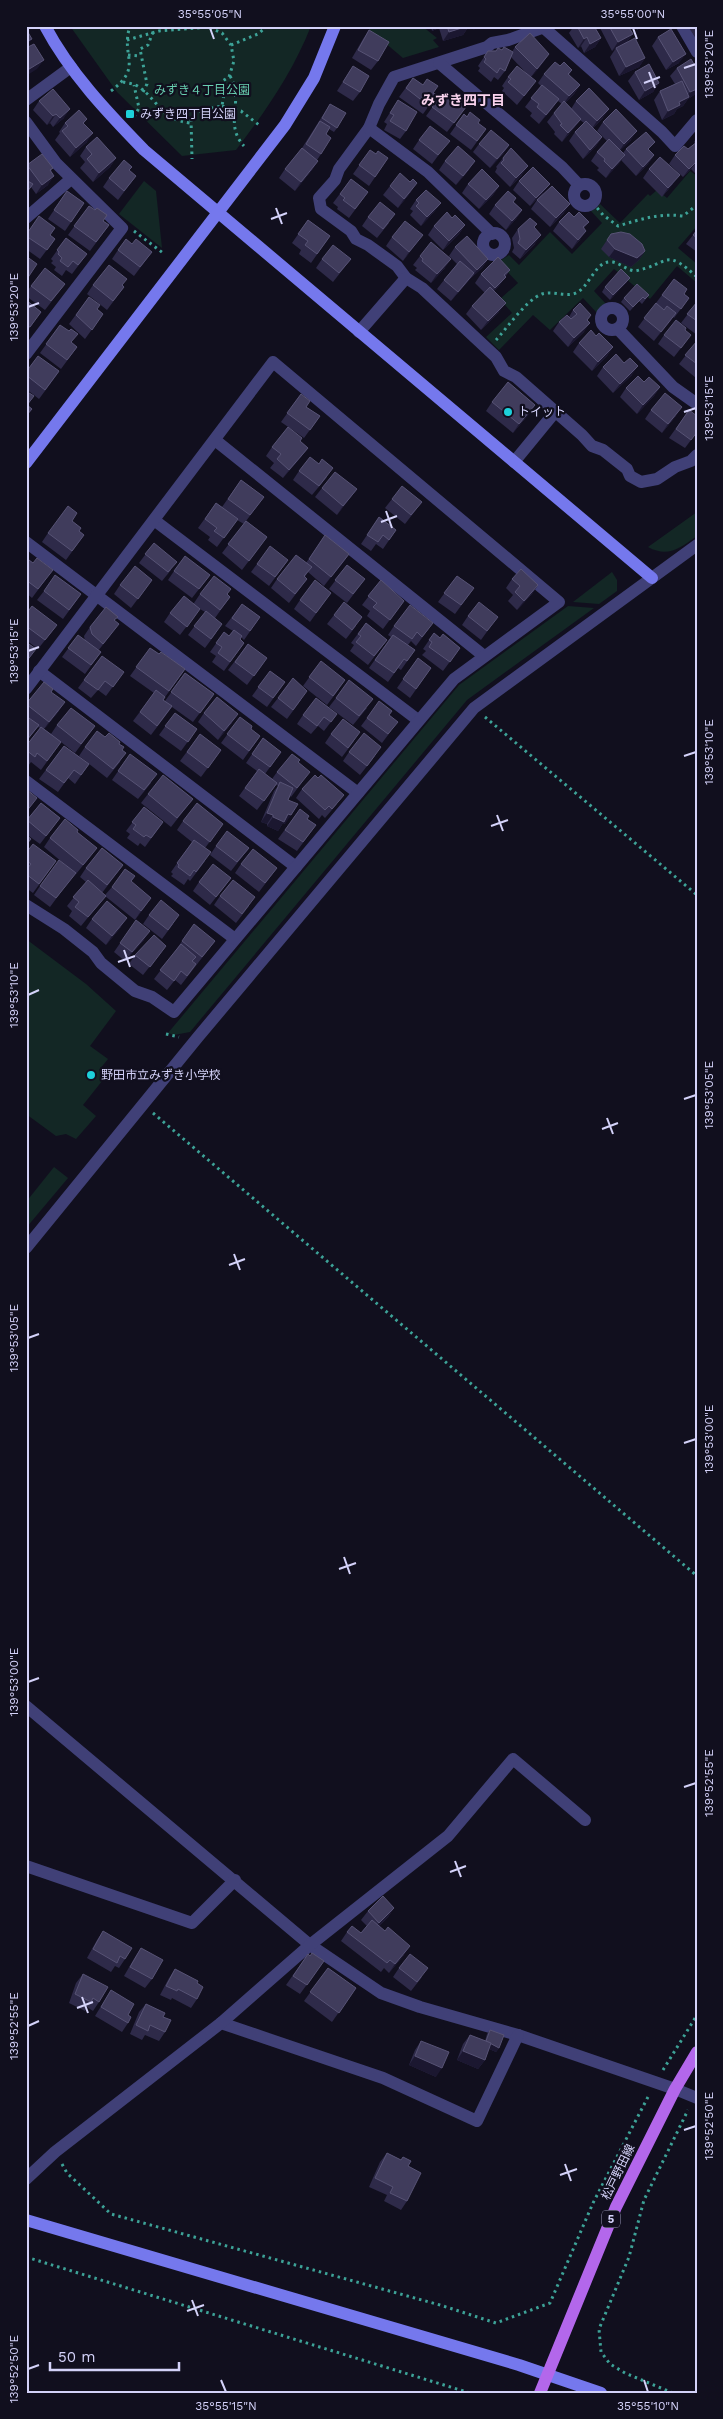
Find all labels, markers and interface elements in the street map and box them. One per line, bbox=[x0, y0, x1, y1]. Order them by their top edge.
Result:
text: 35°55'05"N bbox=[178, 7, 242, 21]
text: 35°55'00"N bbox=[601, 7, 665, 21]
text: 139°53'20"E bbox=[702, 29, 716, 98]
park label: みずき４丁目公園 bbox=[154, 83, 250, 97]
district label: みずき四丁目 bbox=[421, 92, 505, 108]
place label: みずき四丁目公園 bbox=[140, 107, 236, 121]
marker: みずき四丁目公園 bbox=[124, 108, 136, 120]
text: 139°53'20"E bbox=[7, 272, 21, 341]
text: 139°53'15"E bbox=[702, 375, 716, 441]
place label: トイット bbox=[518, 405, 566, 419]
marker: トイット bbox=[502, 406, 514, 418]
text: 139°53'15"E bbox=[7, 618, 21, 684]
text: 139°53'10"E bbox=[702, 719, 716, 785]
text: 139°53'10"E bbox=[7, 962, 21, 1028]
text: 139°53'05"E bbox=[702, 1060, 716, 1129]
place label: 野田市立みずき小学校 bbox=[101, 1068, 221, 1082]
marker: 野田市立みずき小学校 bbox=[85, 1069, 97, 1081]
text: 139°53'05"E bbox=[7, 1303, 21, 1372]
text: 139°53'00"E bbox=[702, 1404, 716, 1473]
text: 139°53'00"E bbox=[7, 1647, 21, 1716]
text: 139°52'55"E bbox=[702, 1749, 716, 1817]
text: 139°52'55"E bbox=[7, 1992, 21, 2060]
text: 139°52'50"E bbox=[702, 2091, 716, 2160]
street label: 松戸野田線 bbox=[599, 2142, 637, 2202]
road number: 5 bbox=[602, 2210, 620, 2228]
text: 139°52'50"E bbox=[7, 2334, 21, 2403]
scale bar bbox=[50, 2339, 179, 2371]
text: 50 m bbox=[58, 2348, 95, 2366]
text: 35°55'15"N bbox=[195, 2399, 257, 2413]
text: 35°55'10"N bbox=[617, 2399, 679, 2413]

